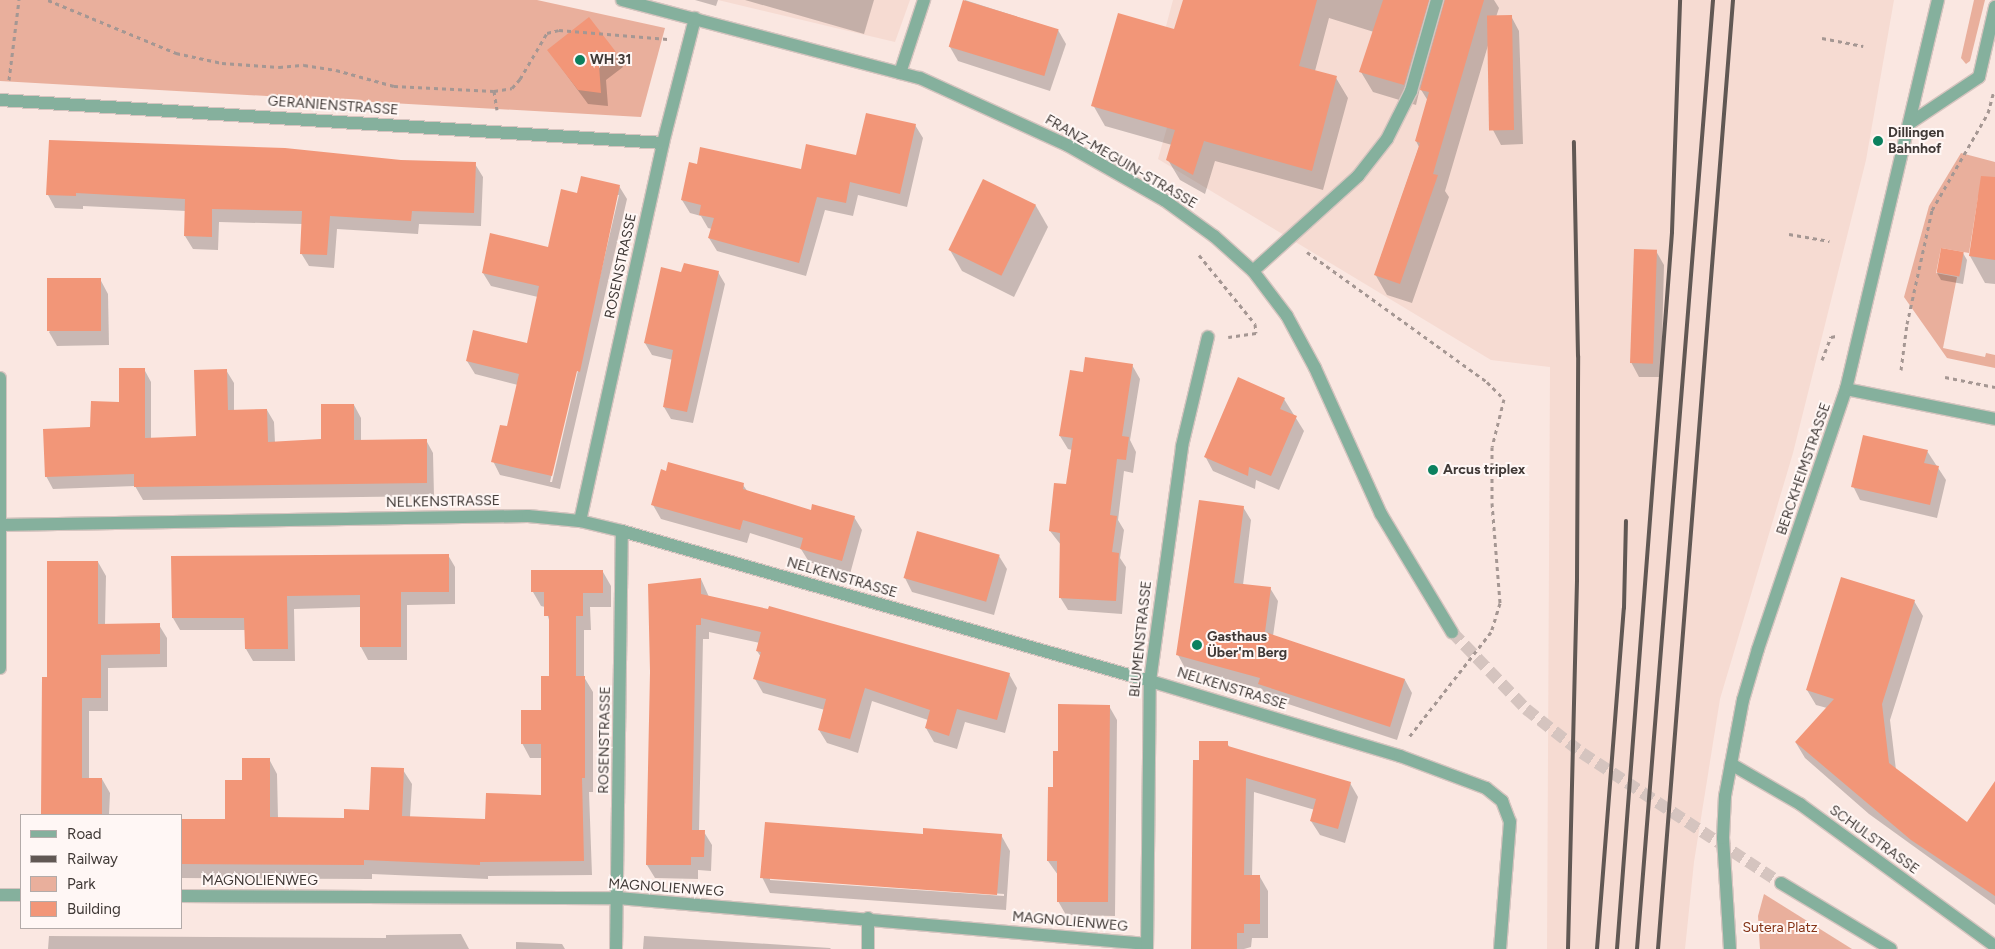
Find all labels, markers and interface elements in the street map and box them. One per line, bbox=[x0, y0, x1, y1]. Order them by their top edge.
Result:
place label: WH 31 bbox=[590, 52, 631, 68]
marker: WH 31 bbox=[574, 54, 586, 66]
street label: GERANIENSTRASSE bbox=[267, 93, 399, 119]
street label: FRANZ-MEGUIN-STRASSE bbox=[1042, 112, 1200, 212]
place label: Dillingen Bahnhof bbox=[1888, 125, 1944, 158]
marker: Dillingen Bahnhof bbox=[1872, 135, 1884, 147]
street label: ROSENSTRASSE bbox=[602, 212, 640, 320]
street label: BERCKHEIMSTRASSE bbox=[1773, 401, 1835, 537]
place label: Arcus triplex bbox=[1443, 462, 1525, 478]
marker: Arcus triplex bbox=[1427, 464, 1439, 476]
street label: NELKENSTRASSE bbox=[386, 493, 500, 511]
street label: NELKENSTRASSE bbox=[785, 554, 899, 602]
street label: BLUMENSTRASSE bbox=[1127, 580, 1155, 698]
place label: Gasthaus Über'm Berg bbox=[1207, 629, 1287, 662]
marker: Gasthaus Über'm Berg bbox=[1191, 639, 1203, 651]
street label: NELKENSTRASSE bbox=[1175, 664, 1289, 714]
street label: ROSENSTRASSE bbox=[596, 686, 614, 794]
street label: SCHULSTRASSE bbox=[1826, 802, 1922, 878]
legend bbox=[20, 814, 182, 929]
text: Road bbox=[67, 825, 102, 843]
text: Railway bbox=[67, 850, 118, 868]
street label: MAGNOLIENWEG bbox=[202, 873, 318, 889]
text: Park bbox=[67, 875, 96, 893]
street label: MAGNOLIENWEG bbox=[608, 876, 724, 900]
text: Building bbox=[67, 900, 121, 918]
street label: MAGNOLIENWEG bbox=[1012, 909, 1128, 935]
park label: Sutera Platz bbox=[1742, 920, 1818, 936]

